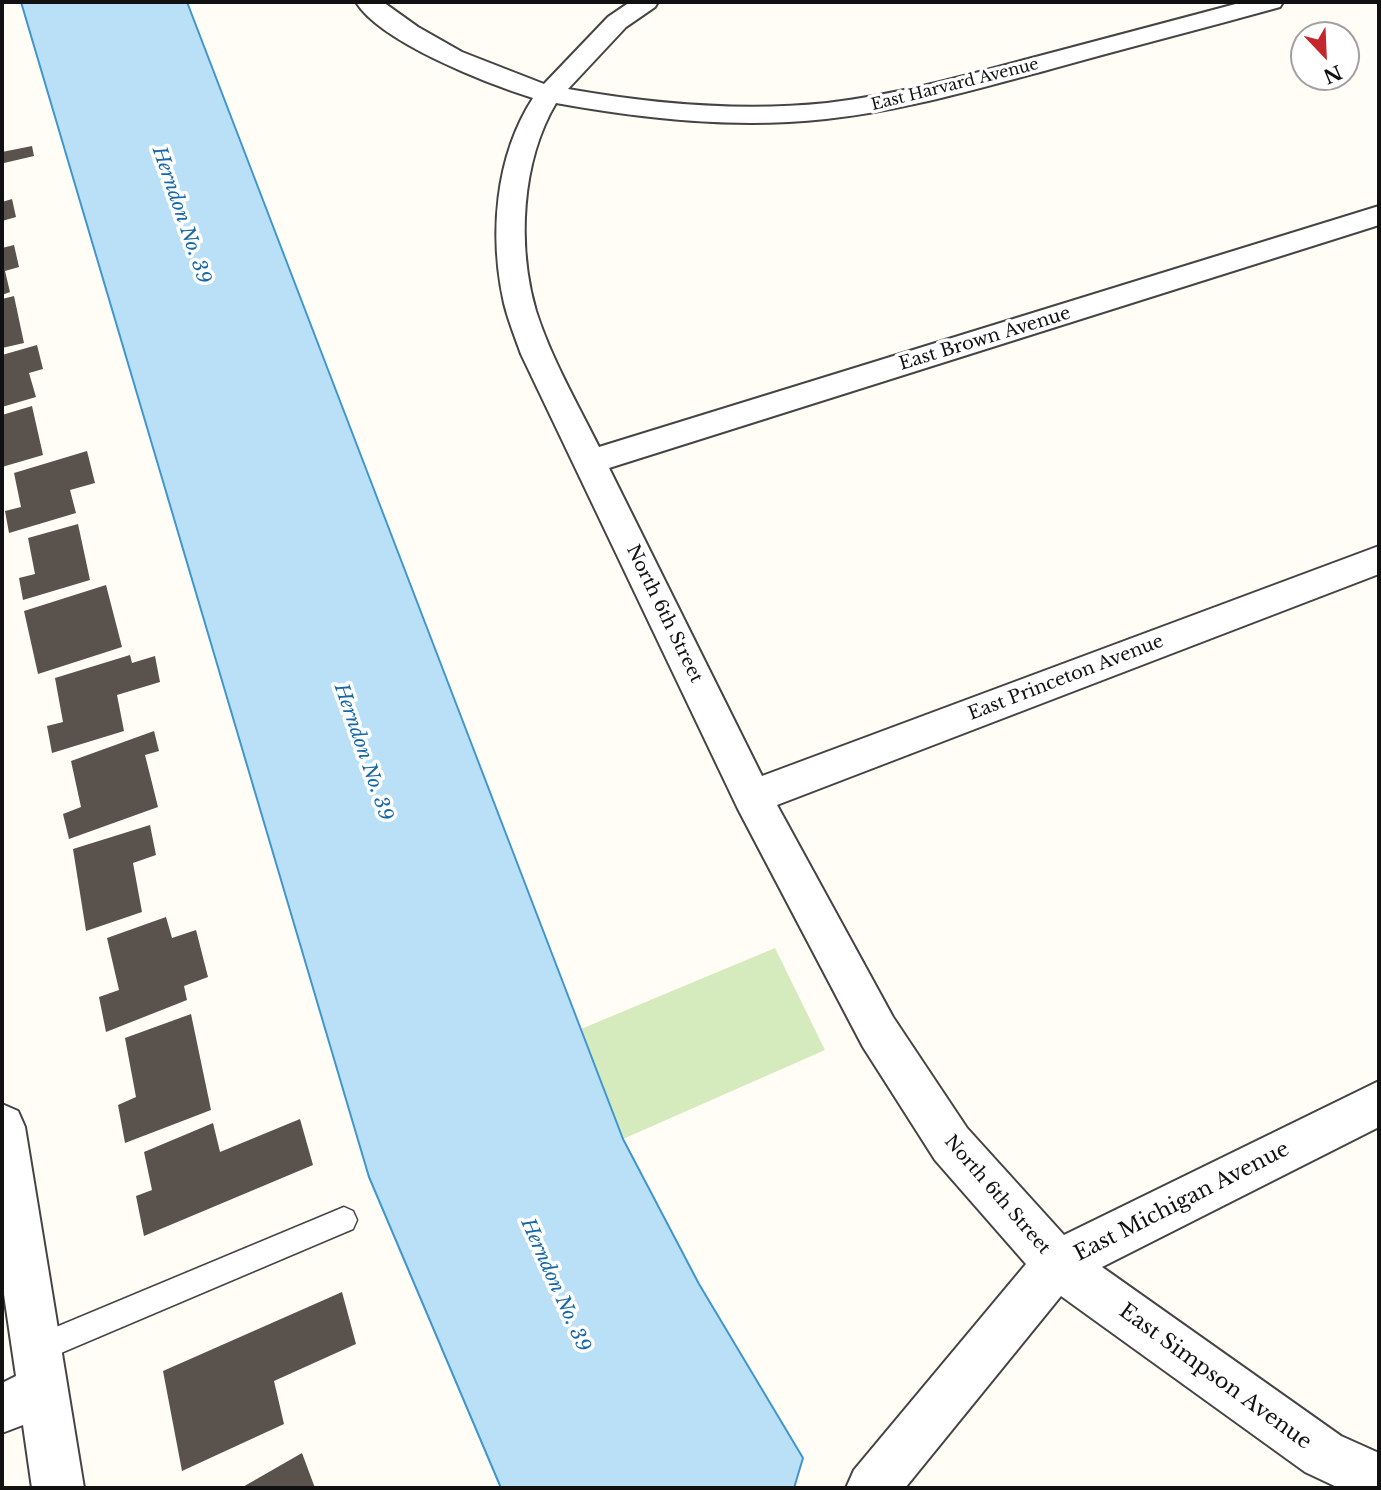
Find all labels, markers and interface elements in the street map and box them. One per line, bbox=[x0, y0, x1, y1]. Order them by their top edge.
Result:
north arrow bbox=[1290, 21, 1360, 91]
street label: East Harvard Avenue bbox=[869, 55, 1041, 115]
text: N bbox=[1320, 60, 1345, 88]
water label: Herndon No. 39 bbox=[147, 143, 215, 287]
street label: East Brown Avenue bbox=[897, 303, 1073, 375]
street label: North 6th Street bbox=[621, 542, 707, 686]
street label: East Princeton Avenue bbox=[965, 631, 1167, 725]
water label: Herndon No. 39 bbox=[329, 680, 397, 824]
street label: North 6th Street bbox=[939, 1131, 1055, 1259]
street label: East Michigan Avenue bbox=[1070, 1137, 1294, 1267]
water label: Herndon No. 39 bbox=[515, 1215, 595, 1355]
street label: East Simpson Avenue bbox=[1114, 1299, 1316, 1455]

